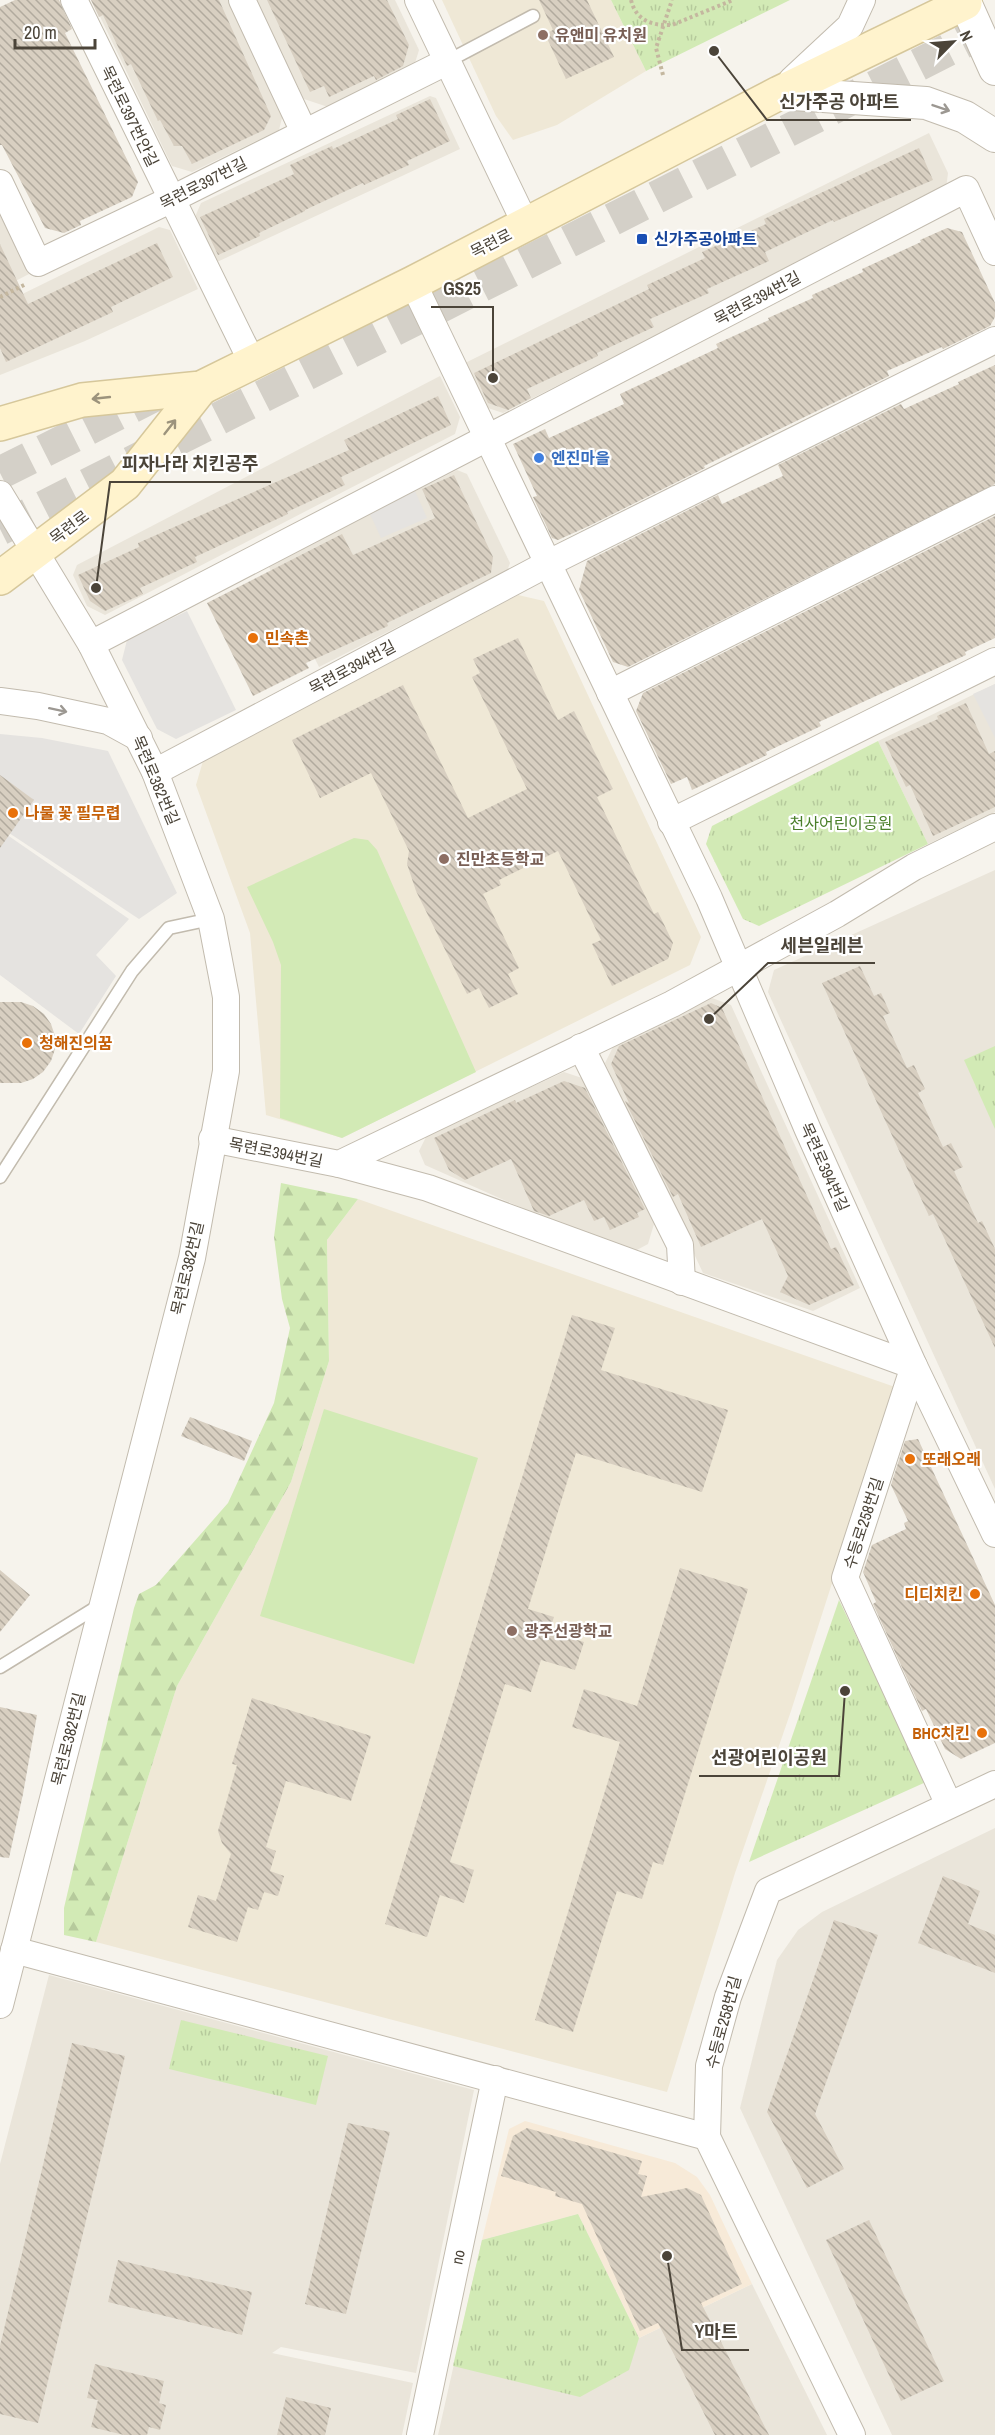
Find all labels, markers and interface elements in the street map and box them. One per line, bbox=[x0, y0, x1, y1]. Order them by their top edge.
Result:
scale bar bbox=[15, 12, 94, 50]
north arrow bbox=[923, 12, 983, 72]
text: 20 m bbox=[24, 20, 57, 45]
place label: 유앤미 유치원 bbox=[555, 24, 647, 46]
text: N bbox=[955, 27, 979, 45]
marker: 유앤미 유치원 bbox=[536, 28, 550, 42]
street label: 목련로397번안길 bbox=[96, 62, 164, 170]
callout: 신가주공 아파트 bbox=[767, 84, 911, 120]
text: 신가주공 아파트 bbox=[779, 89, 899, 114]
one-way arrow bbox=[931, 104, 950, 115]
street label: 목련로397번길 bbox=[155, 152, 251, 214]
street label: 목련로 bbox=[466, 223, 516, 263]
place label: 신가주공아파트 bbox=[654, 228, 757, 250]
marker: 신가주공아파트 bbox=[635, 232, 649, 246]
street label: 목련로394번길 bbox=[710, 266, 804, 330]
callout: GS25 bbox=[431, 271, 493, 307]
text: GS25 bbox=[443, 276, 481, 301]
one-way arrow bbox=[92, 393, 112, 404]
one-way arrow bbox=[164, 420, 177, 436]
callout: 피자나라 치킨공주 bbox=[110, 446, 271, 482]
place label: 엔진마을 bbox=[551, 447, 610, 469]
text: 피자나라 치킨공주 bbox=[122, 451, 258, 476]
marker: 엔진마을 bbox=[532, 451, 546, 465]
street label: 목련로 bbox=[45, 505, 93, 549]
place label: 민속촌 bbox=[265, 627, 309, 649]
marker: 민속촌 bbox=[246, 631, 260, 645]
street label: 목련로394번길 bbox=[305, 635, 399, 699]
one-way arrow bbox=[48, 705, 67, 716]
street label: 목련로382번길 bbox=[127, 732, 185, 828]
place label: 나물 꽃 필무렵 bbox=[25, 802, 121, 824]
marker: 나물 꽃 필무렵 bbox=[6, 806, 20, 820]
park label: 천사어린이공원 bbox=[789, 812, 893, 834]
place label: 진만초등학교 bbox=[456, 848, 545, 870]
marker: 진만초등학교 bbox=[437, 852, 451, 866]
callout: 세븐일레븐 bbox=[768, 927, 875, 963]
text: 세븐일레븐 bbox=[781, 933, 863, 958]
place label: 청해진의꿈 bbox=[39, 1032, 113, 1054]
marker: 청해진의꿈 bbox=[20, 1036, 34, 1050]
street label: 목련로394번길 bbox=[796, 1119, 854, 1215]
street label: 목련로394번길 bbox=[227, 1132, 325, 1172]
street label: 목련로382번길 bbox=[166, 1219, 208, 1317]
place label: 또래오래 bbox=[922, 1448, 981, 1470]
marker: 또래오래 bbox=[903, 1452, 917, 1466]
street label: 수등로258번길 bbox=[838, 1474, 888, 1572]
place label: 디디치킨 bbox=[904, 1583, 963, 1605]
marker: 디디치킨 bbox=[968, 1587, 982, 1601]
place label: 광주선광학교 bbox=[524, 1620, 613, 1642]
marker: 광주선광학교 bbox=[505, 1624, 519, 1638]
street label: 목련로382번길 bbox=[46, 1690, 90, 1788]
place label: BHC치킨 bbox=[912, 1722, 970, 1744]
marker: BHC치킨 bbox=[975, 1726, 989, 1740]
callout: 선광어린이공원 bbox=[699, 1740, 839, 1776]
text: 선광어린이공원 bbox=[711, 1745, 827, 1770]
street label: 수등로258번길 bbox=[700, 1973, 746, 2071]
street label: no bbox=[445, 2248, 470, 2266]
callout: Y마트 bbox=[682, 2314, 749, 2350]
text: Y마트 bbox=[695, 2319, 737, 2344]

